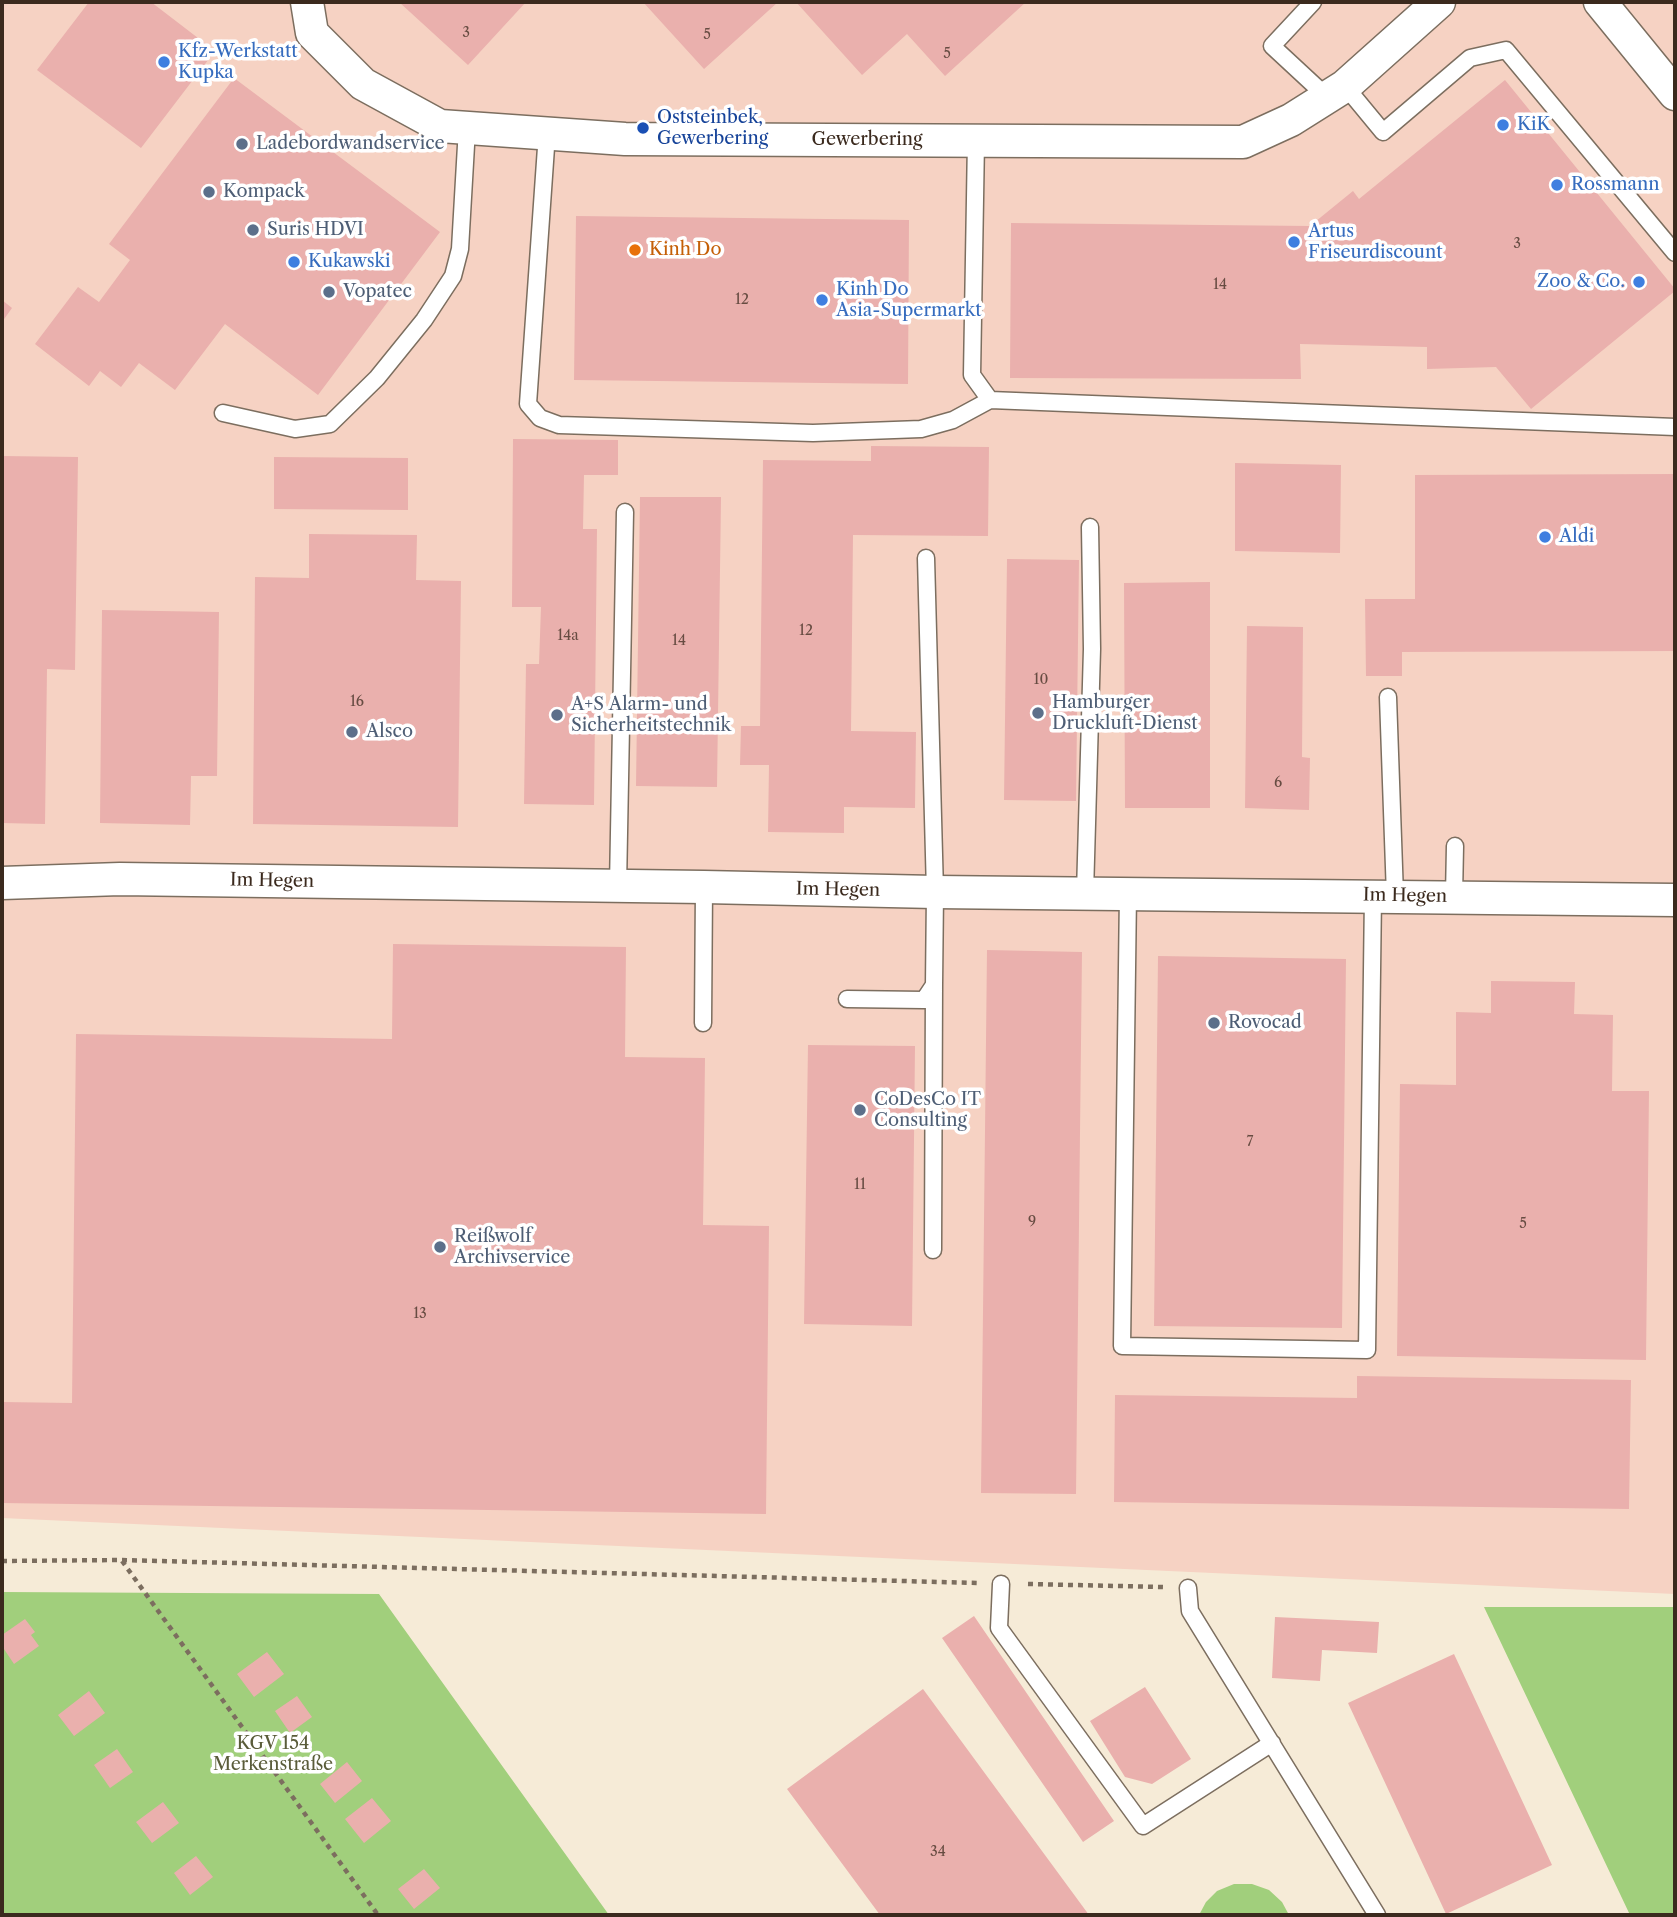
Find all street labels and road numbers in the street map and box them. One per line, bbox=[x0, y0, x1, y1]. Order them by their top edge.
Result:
street label: Gewerbering bbox=[811, 129, 923, 151]
street label: Im Hegen bbox=[230, 869, 314, 893]
street label: Im Hegen bbox=[796, 878, 880, 902]
street label: Im Hegen bbox=[1363, 884, 1447, 908]

